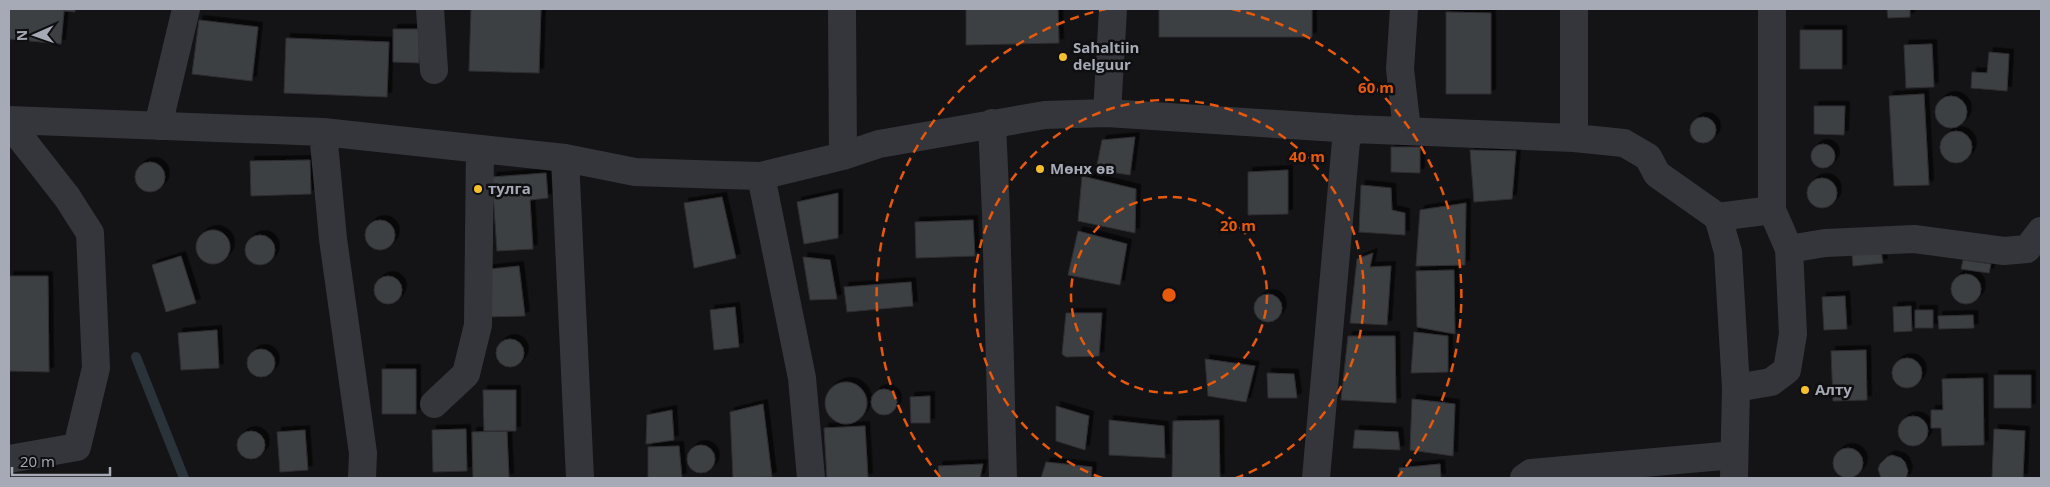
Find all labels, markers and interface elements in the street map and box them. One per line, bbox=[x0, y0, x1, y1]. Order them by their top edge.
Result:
north arrow bbox=[10, 10, 60, 60]
text: N bbox=[12, 29, 31, 41]
place label: Sahaltiin delguur bbox=[1073, 37, 1139, 74]
marker: Sahaltiin delguur bbox=[1057, 51, 1069, 63]
text: 60 m bbox=[1358, 77, 1394, 97]
text: 40 m bbox=[1289, 146, 1325, 166]
place label: Мөнх өв bbox=[1050, 158, 1115, 178]
marker: Мөнх өв bbox=[1034, 163, 1046, 175]
place label: тулга bbox=[488, 178, 531, 198]
marker: тулга bbox=[472, 183, 484, 195]
text: 20 m bbox=[1220, 215, 1256, 235]
centre of rings bbox=[1160, 286, 1178, 304]
place label: Алту bbox=[1815, 379, 1852, 399]
marker: Алту bbox=[1799, 384, 1811, 396]
scale bar bbox=[12, 444, 110, 476]
text: 20 m bbox=[20, 451, 55, 471]

